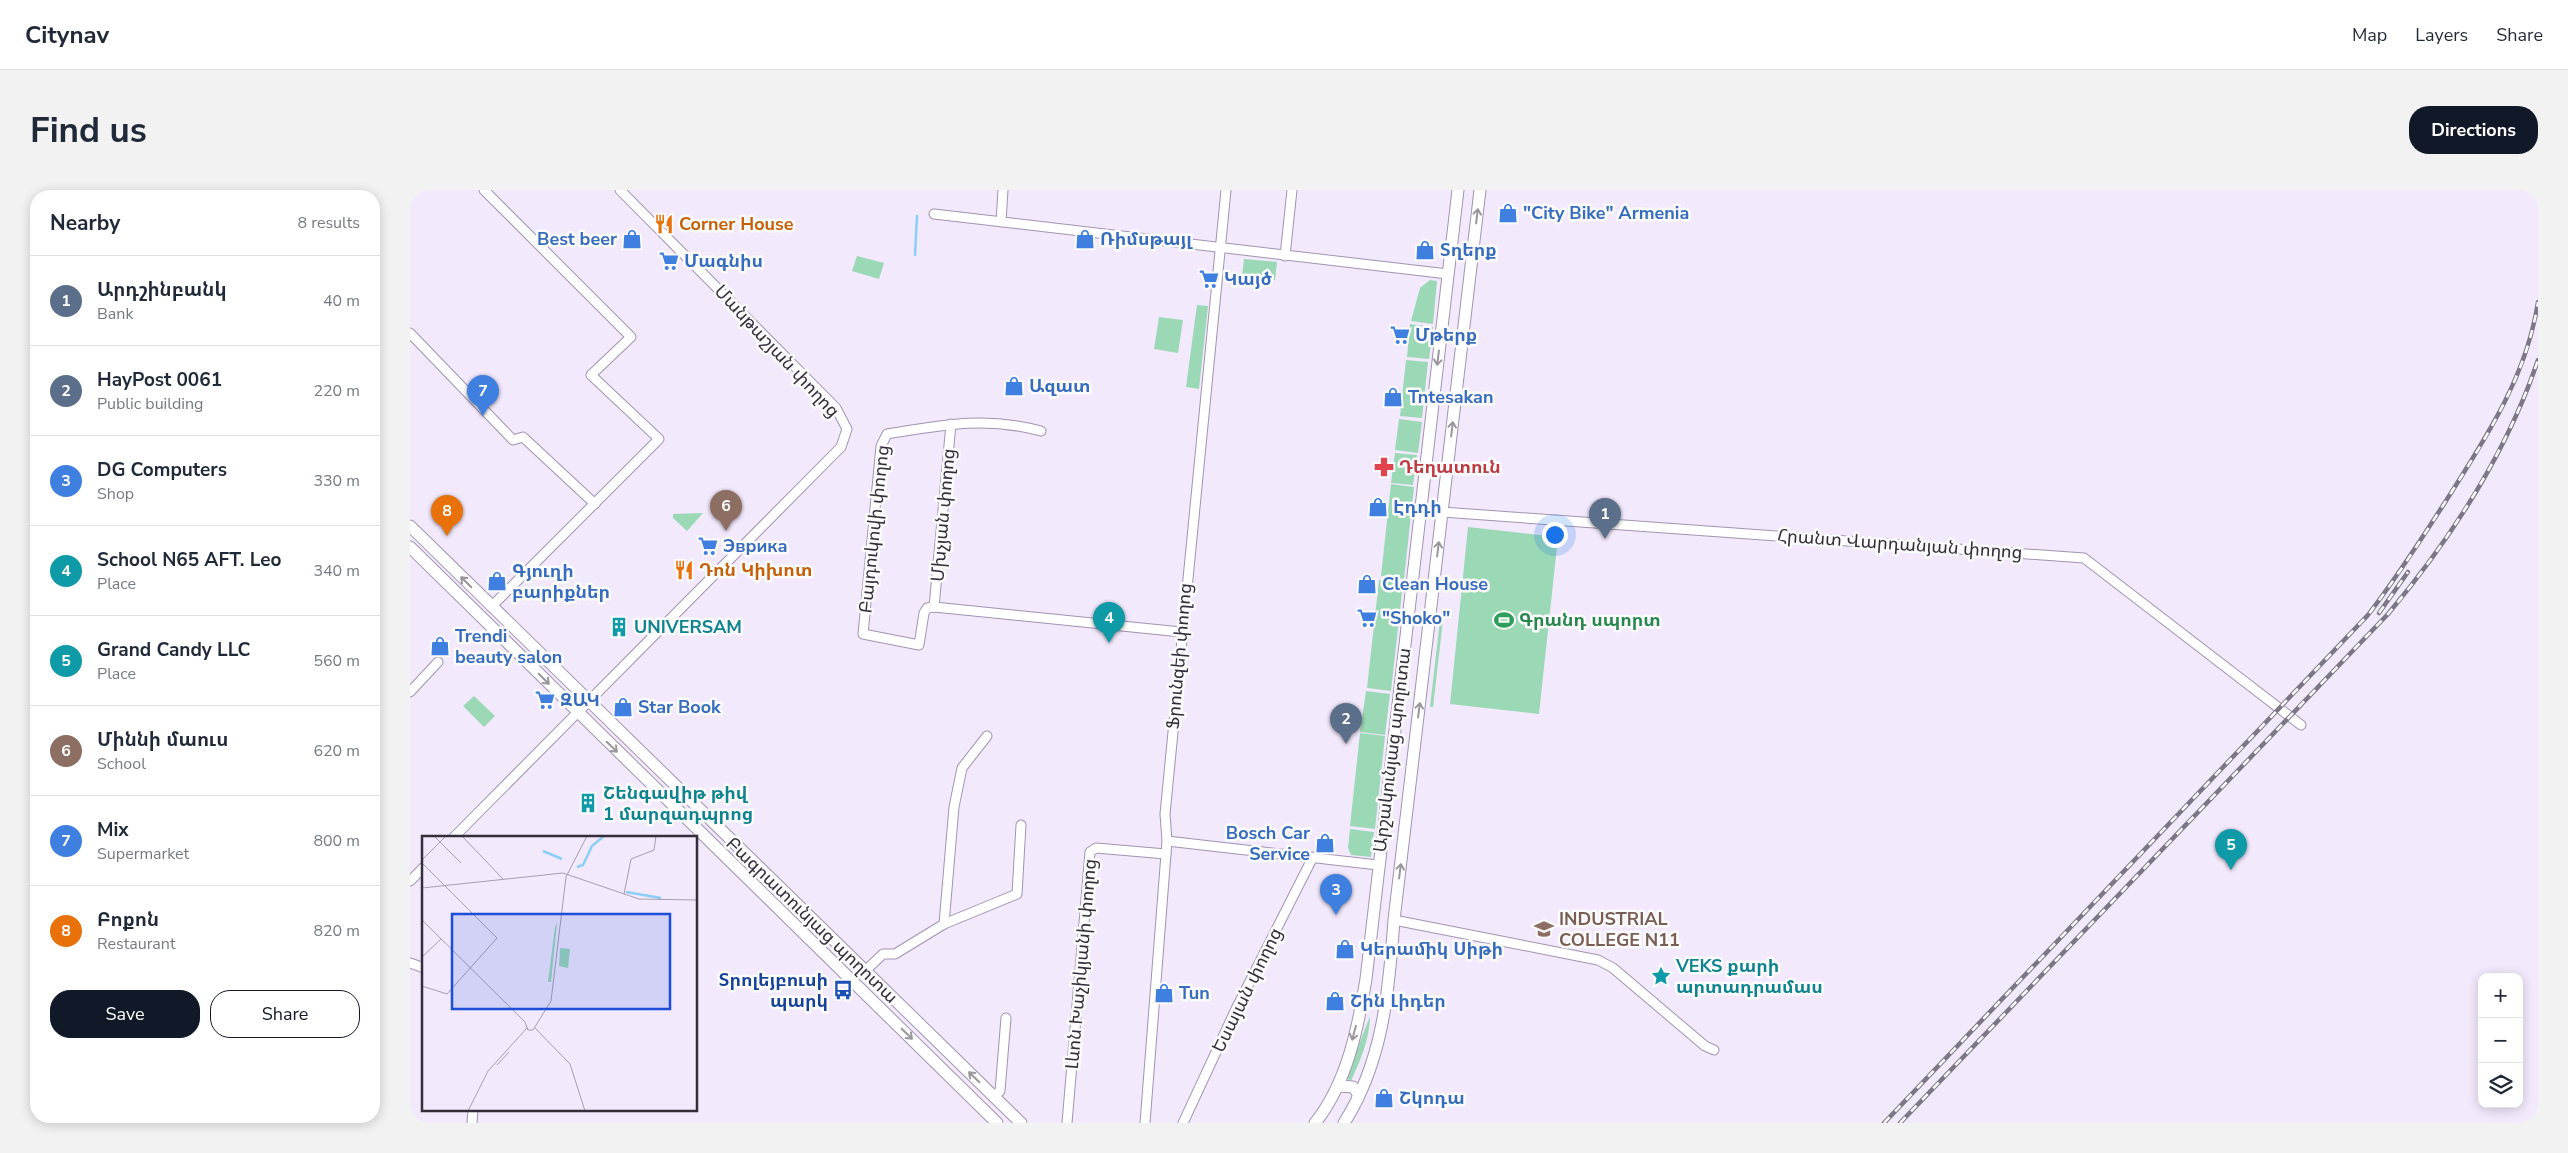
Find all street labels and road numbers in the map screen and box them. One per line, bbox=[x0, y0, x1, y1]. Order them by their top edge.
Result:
street label: Մանթաշյան փողոց bbox=[709, 279, 845, 423]
street label: Բայդուկովի փողոց bbox=[853, 444, 895, 614]
street label: Մխչյան փողոց bbox=[925, 447, 961, 583]
street label: Հրանտ Վարդանյան փողոց bbox=[1777, 523, 2023, 565]
street label: Ֆրունզեի փողոց bbox=[1161, 582, 1197, 730]
street label: Արշակունյաց պողոտա bbox=[1368, 646, 1416, 854]
street label: Բագրատունյաց պողոտա bbox=[721, 831, 903, 1009]
street label: Լևոն Խաչիկյանի փողոց bbox=[1060, 858, 1102, 1070]
street label: Եսայան փողոց bbox=[1206, 924, 1288, 1056]

